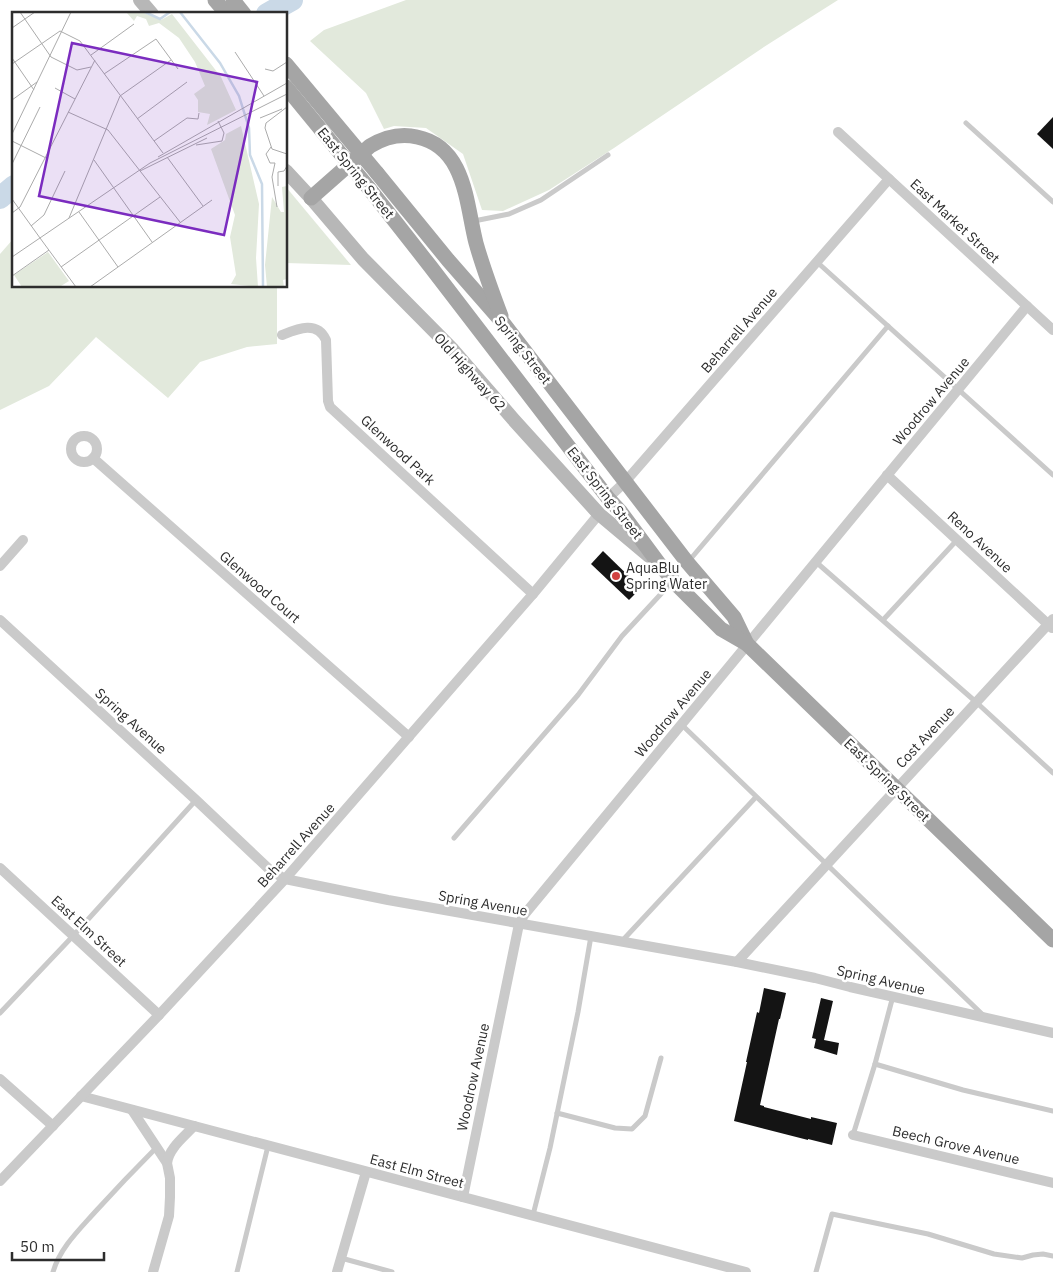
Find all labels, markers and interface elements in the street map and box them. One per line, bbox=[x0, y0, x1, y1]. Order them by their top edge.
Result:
inset map bbox=[12, 12, 288, 288]
street label: East Spring Street bbox=[314, 124, 398, 222]
street label: East Market Street bbox=[906, 175, 1004, 267]
street label: Beharrell Avenue bbox=[697, 283, 781, 377]
street label: Spring Street bbox=[491, 312, 555, 388]
street label: Old Highway 62 bbox=[430, 329, 510, 415]
street label: Woodrow Avenue bbox=[889, 353, 973, 449]
street label: Glenwood Park bbox=[357, 411, 439, 489]
street label: East Spring Street bbox=[563, 443, 647, 543]
street label: Reno Avenue bbox=[944, 507, 1016, 577]
street label: Glenwood Court bbox=[216, 547, 304, 627]
place label: AquaBlu Spring Water bbox=[626, 559, 707, 593]
marker: AquaBlu Spring Water bbox=[610, 570, 622, 582]
street label: Woodrow Avenue bbox=[631, 665, 715, 761]
street label: Spring Avenue bbox=[91, 684, 171, 758]
street label: Cost Avenue bbox=[892, 702, 958, 772]
street label: East Spring Street bbox=[840, 734, 934, 826]
street label: Beharrell Avenue bbox=[253, 799, 339, 891]
street label: Spring Avenue bbox=[437, 886, 529, 920]
street label: East Elm Street bbox=[48, 892, 130, 971]
street label: Spring Avenue bbox=[835, 961, 927, 999]
street label: Woodrow Avenue bbox=[453, 1021, 493, 1133]
street label: Beech Grove Avenue bbox=[891, 1122, 1022, 1168]
street label: East Elm Street bbox=[368, 1150, 466, 1192]
scale bar bbox=[12, 1230, 105, 1262]
text: 50 m bbox=[20, 1237, 55, 1256]

